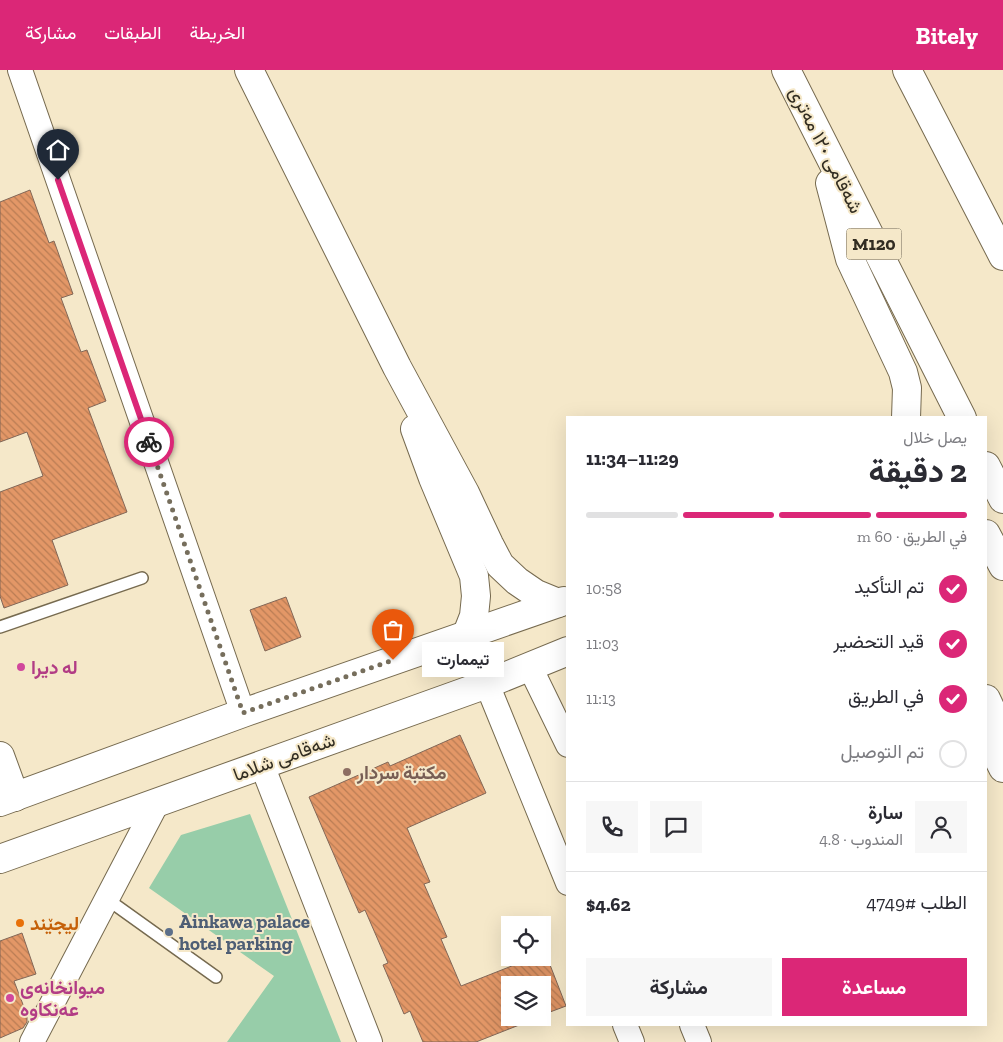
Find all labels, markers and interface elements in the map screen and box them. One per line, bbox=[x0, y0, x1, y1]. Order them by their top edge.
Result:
text: Bitely bbox=[916, 21, 978, 50]
text: مشاركة bbox=[25, 22, 76, 44]
text: الطبقات bbox=[104, 22, 161, 44]
text: الخريطة bbox=[189, 22, 245, 44]
street label: شەقامی ١٢٠ مەتری bbox=[784, 83, 868, 217]
pin bbox=[37, 129, 79, 180]
icon: home bbox=[44, 136, 72, 164]
road number: M120 bbox=[846, 228, 902, 260]
courier bbox=[124, 417, 174, 467]
icon: bike bbox=[135, 428, 163, 456]
text: يصل خلال bbox=[903, 428, 967, 447]
text: 11:29–11:34 bbox=[586, 447, 679, 470]
text: 2 دقيقة bbox=[868, 452, 967, 490]
text: في الطريق · 60 m bbox=[857, 527, 967, 546]
text: تم التأكيد bbox=[854, 575, 924, 598]
icon: check bbox=[939, 575, 967, 603]
text: 10:58 bbox=[586, 579, 622, 598]
pin bbox=[372, 609, 414, 660]
icon: bag bbox=[379, 616, 407, 644]
text: قيد التحضير bbox=[833, 630, 924, 653]
icon: check bbox=[939, 630, 967, 658]
text: 11:03 bbox=[586, 634, 619, 653]
callout: تیممارت bbox=[423, 642, 506, 678]
text: تیممارت bbox=[437, 650, 489, 669]
place label: له ديرا bbox=[31, 656, 78, 680]
marker: له ديرا bbox=[15, 661, 27, 673]
text: في الطريق bbox=[848, 685, 924, 708]
icon: check bbox=[939, 685, 967, 713]
text: 11:13 bbox=[586, 689, 616, 708]
street label: شەقامی شلاما bbox=[230, 728, 338, 786]
text: تم التوصيل bbox=[841, 740, 924, 763]
place label: مكتبة سردار bbox=[356, 761, 447, 785]
marker: مكتبة سردار bbox=[341, 766, 353, 778]
button: phone bbox=[586, 801, 638, 853]
button: chat bbox=[650, 801, 702, 853]
text: سارة bbox=[868, 801, 903, 824]
button: person bbox=[915, 801, 967, 853]
text: المندوب · 4.8 bbox=[819, 830, 903, 849]
text: الطلب #4749 bbox=[866, 891, 967, 914]
text: $4.62 bbox=[586, 893, 631, 916]
place label: Ainkawa palace hotel parking bbox=[179, 910, 310, 955]
place label: لیجێند bbox=[30, 912, 79, 935]
map controls bbox=[501, 916, 551, 1026]
button: locate bbox=[501, 916, 551, 966]
marker: لیجێند bbox=[14, 917, 26, 929]
marker: Ainkawa palace hotel parking bbox=[163, 926, 175, 938]
button: مشاركة bbox=[586, 958, 772, 1016]
button: مساعدة bbox=[782, 958, 967, 1016]
place label: میوانخانەی عەنکاوە bbox=[20, 976, 105, 1022]
button: layers bbox=[501, 976, 551, 1026]
marker: میوانخانەی عەنکاوە bbox=[4, 992, 16, 1004]

